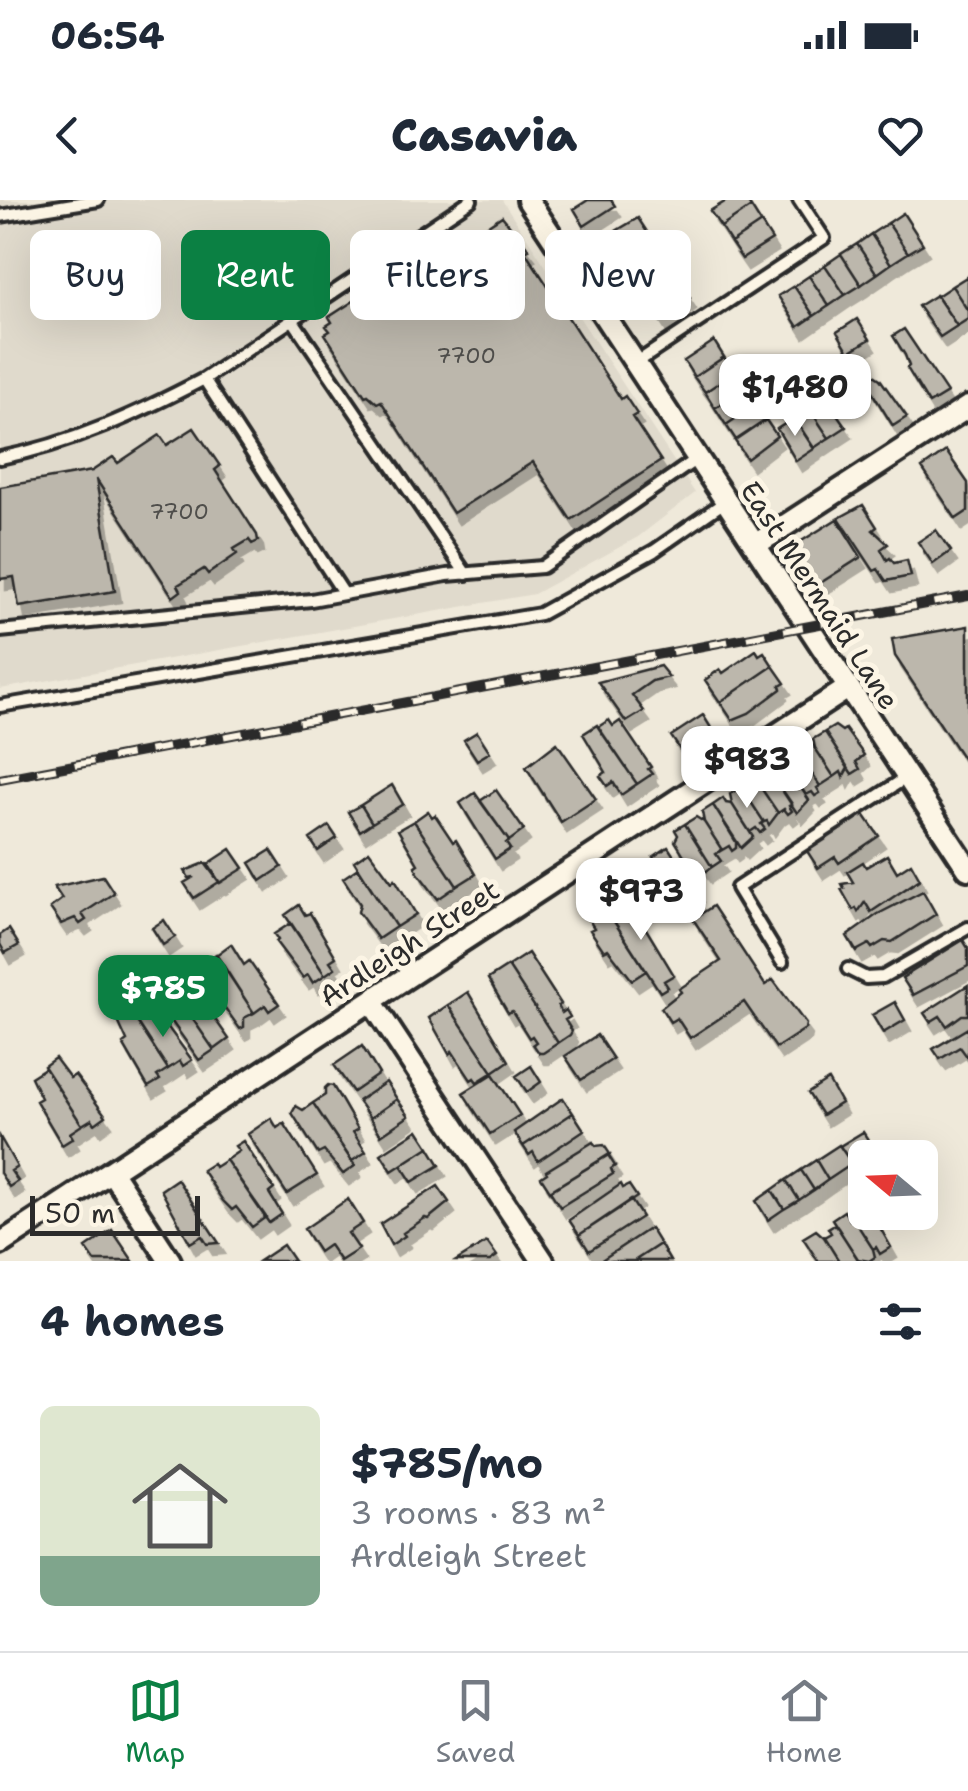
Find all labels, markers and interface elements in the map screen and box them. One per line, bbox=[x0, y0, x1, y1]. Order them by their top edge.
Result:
text: 06:54 bbox=[50, 10, 165, 61]
text: Casavia bbox=[391, 105, 577, 165]
icon: back bbox=[40, 108, 95, 163]
icon: heart bbox=[873, 108, 928, 163]
chip: Buy bbox=[30, 230, 161, 320]
chip: Rent bbox=[181, 230, 330, 320]
chip: Filters bbox=[350, 230, 525, 320]
chip: New bbox=[545, 230, 691, 320]
house number: 7700 bbox=[436, 341, 496, 370]
pin: $1,480 bbox=[714, 354, 876, 439]
text: $1,480 bbox=[741, 365, 849, 408]
street label: East Mermaid Lane bbox=[732, 473, 908, 717]
house number: 7700 bbox=[149, 497, 209, 526]
pin: $983 bbox=[688, 726, 806, 811]
text: $983 bbox=[703, 737, 791, 780]
pin: $973 bbox=[582, 858, 700, 943]
text: $973 bbox=[598, 869, 684, 912]
street label: Ardleigh Street bbox=[312, 871, 506, 1015]
pin: $785 bbox=[104, 955, 222, 1040]
text: $785 bbox=[120, 966, 206, 1009]
north arrow bbox=[848, 1140, 938, 1230]
map controls bbox=[848, 1140, 938, 1230]
scale bar bbox=[30, 1191, 200, 1236]
text: 50 m bbox=[45, 1194, 115, 1232]
text: 4 homes bbox=[40, 1293, 225, 1349]
icon: filters bbox=[873, 1294, 928, 1349]
text: $785/mo bbox=[350, 1435, 543, 1491]
icon: home bbox=[120, 1446, 240, 1566]
text: 3 rooms · 83 m² bbox=[350, 1491, 606, 1534]
text: Ardleigh Street bbox=[350, 1534, 587, 1577]
tab: Map bbox=[125, 1673, 185, 1771]
tab: Saved bbox=[436, 1673, 515, 1771]
tab: Home bbox=[766, 1673, 843, 1771]

